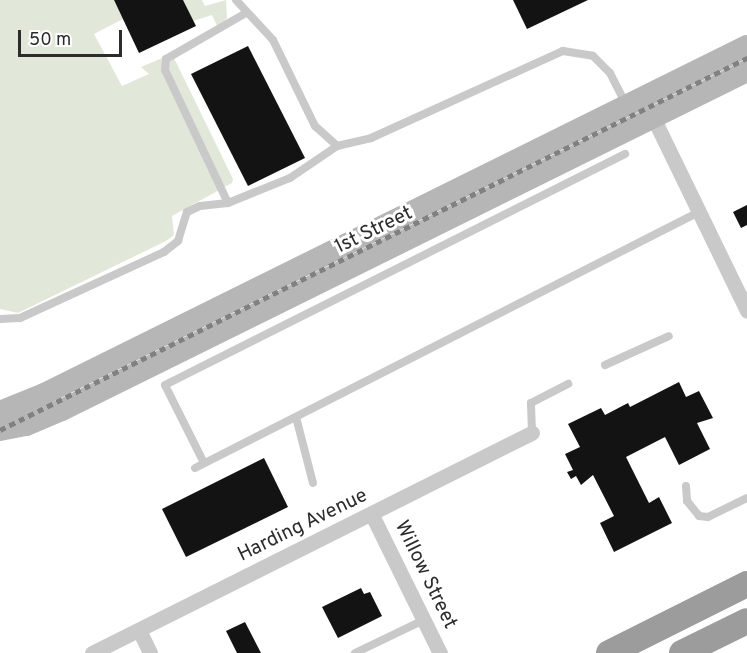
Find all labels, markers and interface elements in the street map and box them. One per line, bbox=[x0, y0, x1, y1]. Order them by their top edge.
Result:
scale bar bbox=[21, 18, 124, 56]
text: 50 m bbox=[29, 29, 71, 52]
street label: 1st Street bbox=[331, 202, 417, 260]
street label: Harding Avenue bbox=[234, 484, 372, 568]
street label: Willow Street bbox=[388, 517, 462, 633]

